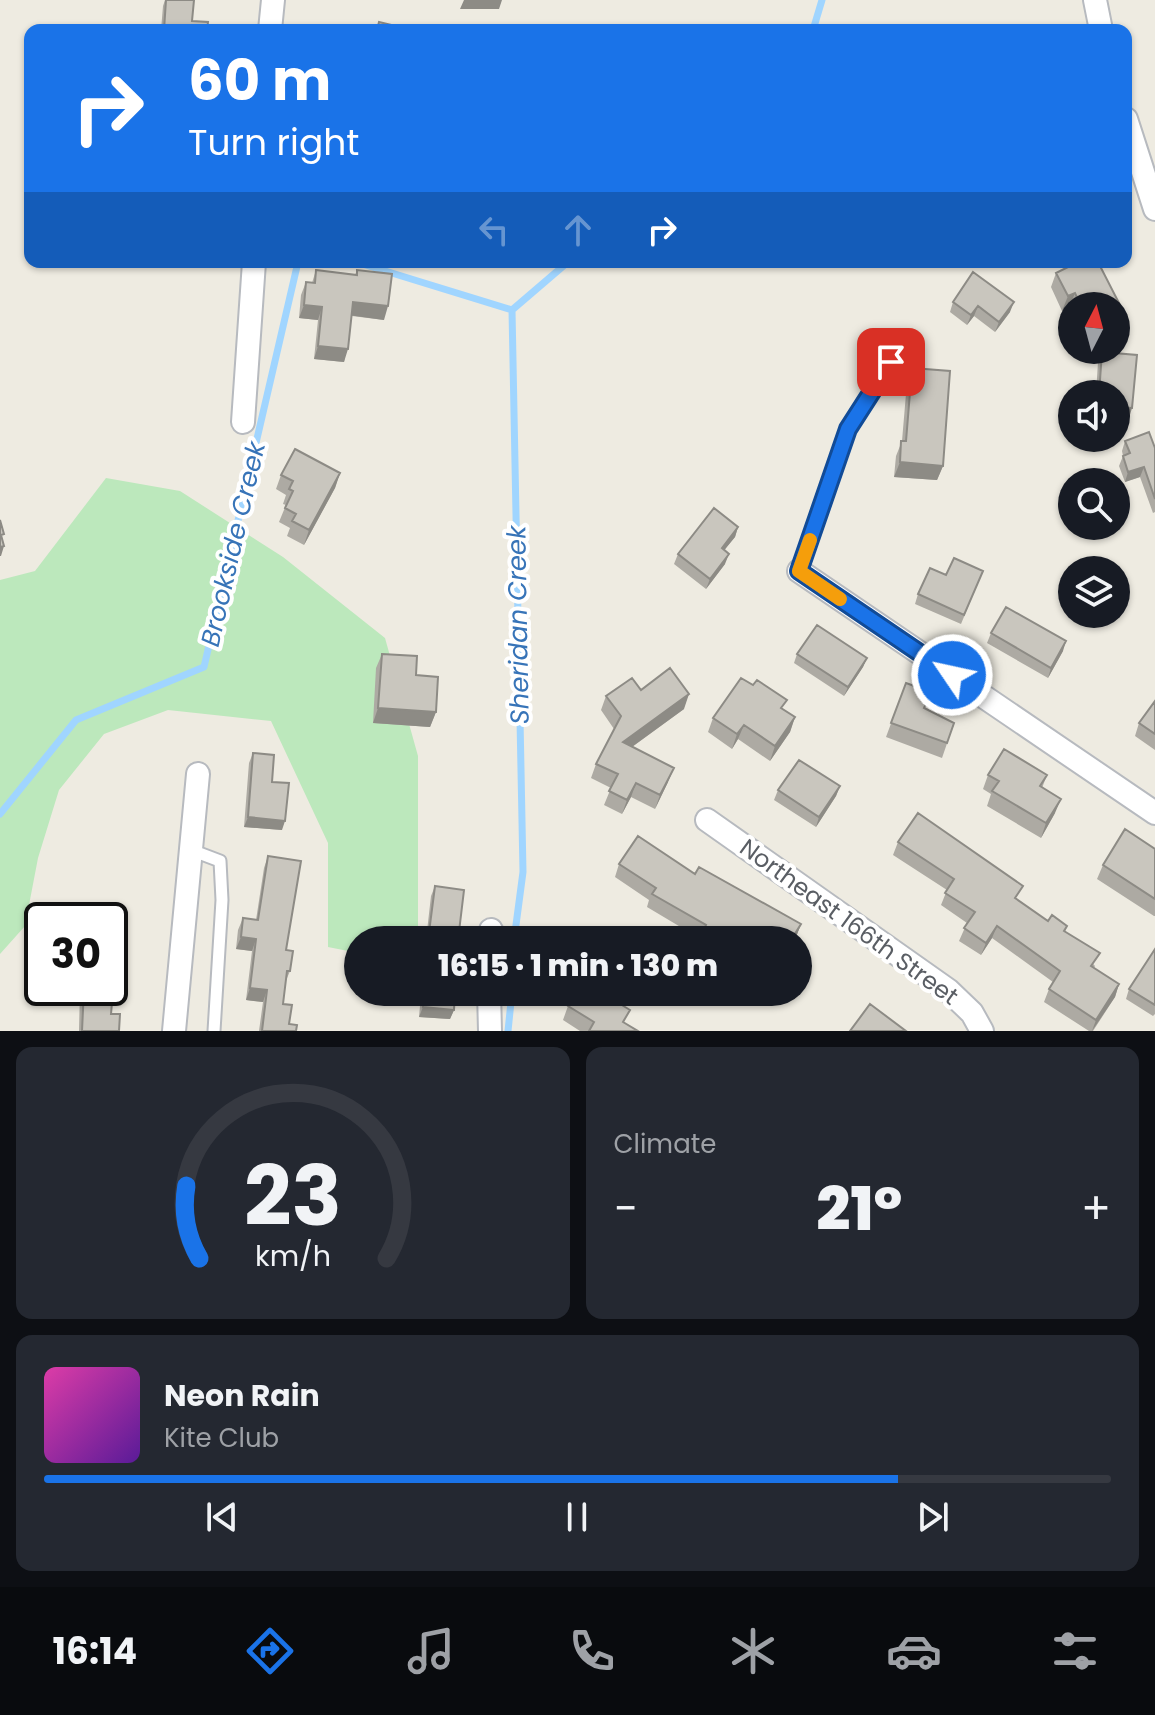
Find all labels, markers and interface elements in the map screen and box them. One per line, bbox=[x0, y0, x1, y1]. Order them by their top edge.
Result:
text: 60 m bbox=[188, 41, 331, 120]
icon: right bbox=[56, 56, 160, 160]
text: Turn right bbox=[188, 117, 359, 168]
icon: left bbox=[472, 208, 516, 252]
icon: ahead bbox=[556, 208, 600, 252]
icon: right bbox=[640, 208, 684, 252]
north arrow bbox=[1058, 292, 1130, 364]
map controls bbox=[1058, 292, 1130, 628]
pin bbox=[857, 328, 925, 396]
icon: arrive bbox=[869, 340, 913, 384]
button: sound bbox=[1058, 380, 1130, 452]
water label: Brookside Creek bbox=[192, 437, 274, 650]
button: search bbox=[1058, 468, 1130, 540]
water label: Sheridan Creek bbox=[498, 524, 538, 725]
button: layers bbox=[1058, 556, 1130, 628]
position arrow bbox=[910, 633, 994, 717]
street label: Northeast 166th Street bbox=[733, 831, 965, 1012]
speed limit sign: 30 bbox=[24, 902, 128, 1006]
text: 16:15 · 1 min · 130 m bbox=[438, 944, 718, 987]
text: Climate bbox=[614, 1126, 716, 1162]
text: 23 bbox=[244, 1138, 342, 1254]
text: 21° bbox=[816, 1167, 902, 1251]
text: − bbox=[614, 1178, 638, 1239]
text: + bbox=[1081, 1178, 1111, 1239]
text: km/h bbox=[255, 1236, 331, 1276]
text: Neon Rain bbox=[164, 1374, 320, 1417]
text: Kite Club bbox=[164, 1420, 279, 1456]
icon: previous bbox=[200, 1495, 244, 1539]
icon: pause bbox=[555, 1495, 599, 1539]
icon: next bbox=[911, 1495, 955, 1539]
icon: directions bbox=[242, 1623, 298, 1679]
icon: music bbox=[403, 1623, 459, 1679]
icon: phone bbox=[564, 1623, 620, 1679]
icon: climate bbox=[725, 1623, 781, 1679]
icon: car bbox=[886, 1623, 942, 1679]
icon: filters bbox=[1047, 1623, 1103, 1679]
text: 16:14 bbox=[52, 1626, 137, 1677]

